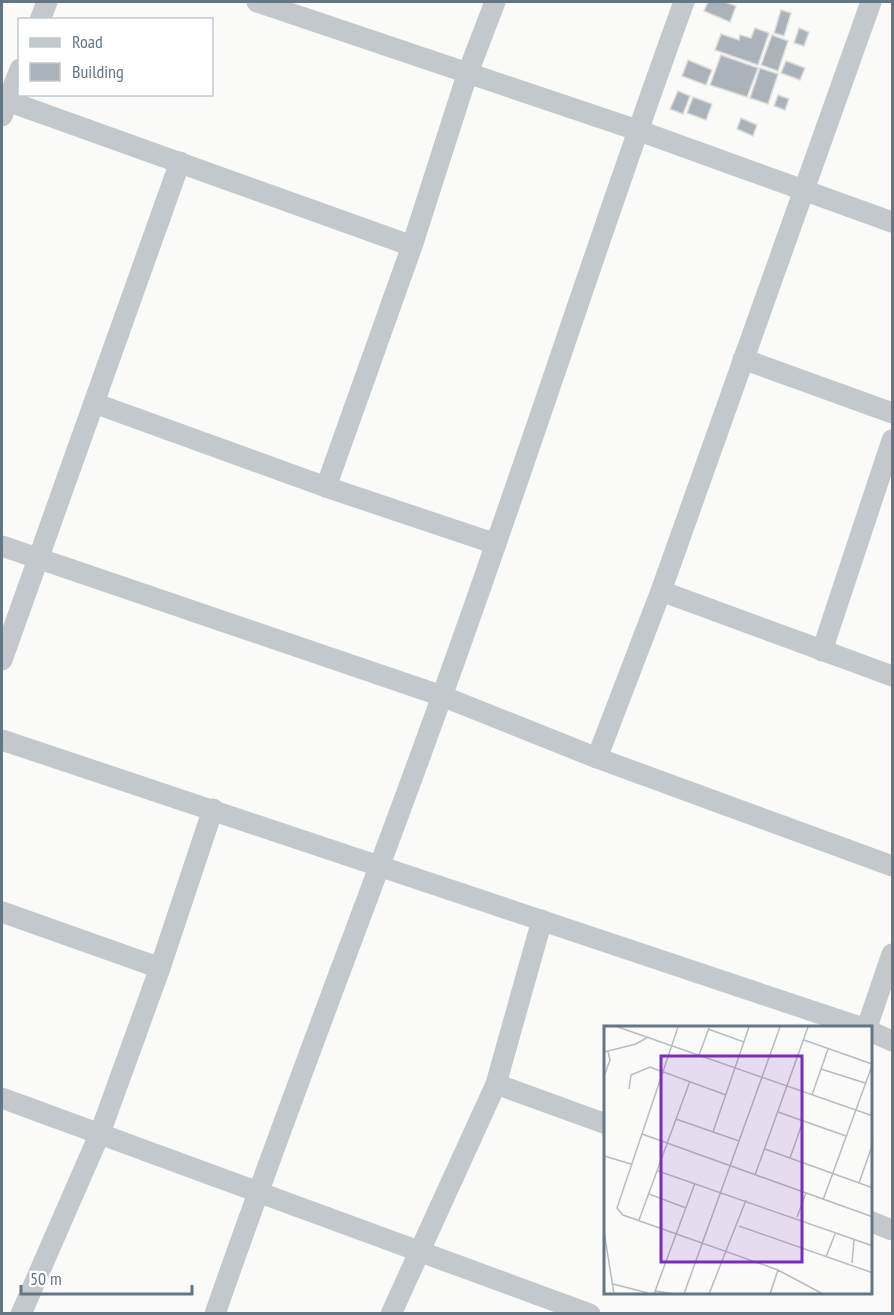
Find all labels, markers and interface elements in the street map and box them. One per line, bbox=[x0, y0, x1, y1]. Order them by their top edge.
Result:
legend bbox=[18, 18, 213, 96]
text: Road bbox=[72, 30, 103, 53]
text: Building bbox=[72, 60, 124, 83]
inset map bbox=[604, 1026, 873, 1294]
scale bar bbox=[21, 1258, 192, 1296]
text: 50 m bbox=[30, 1267, 62, 1290]

